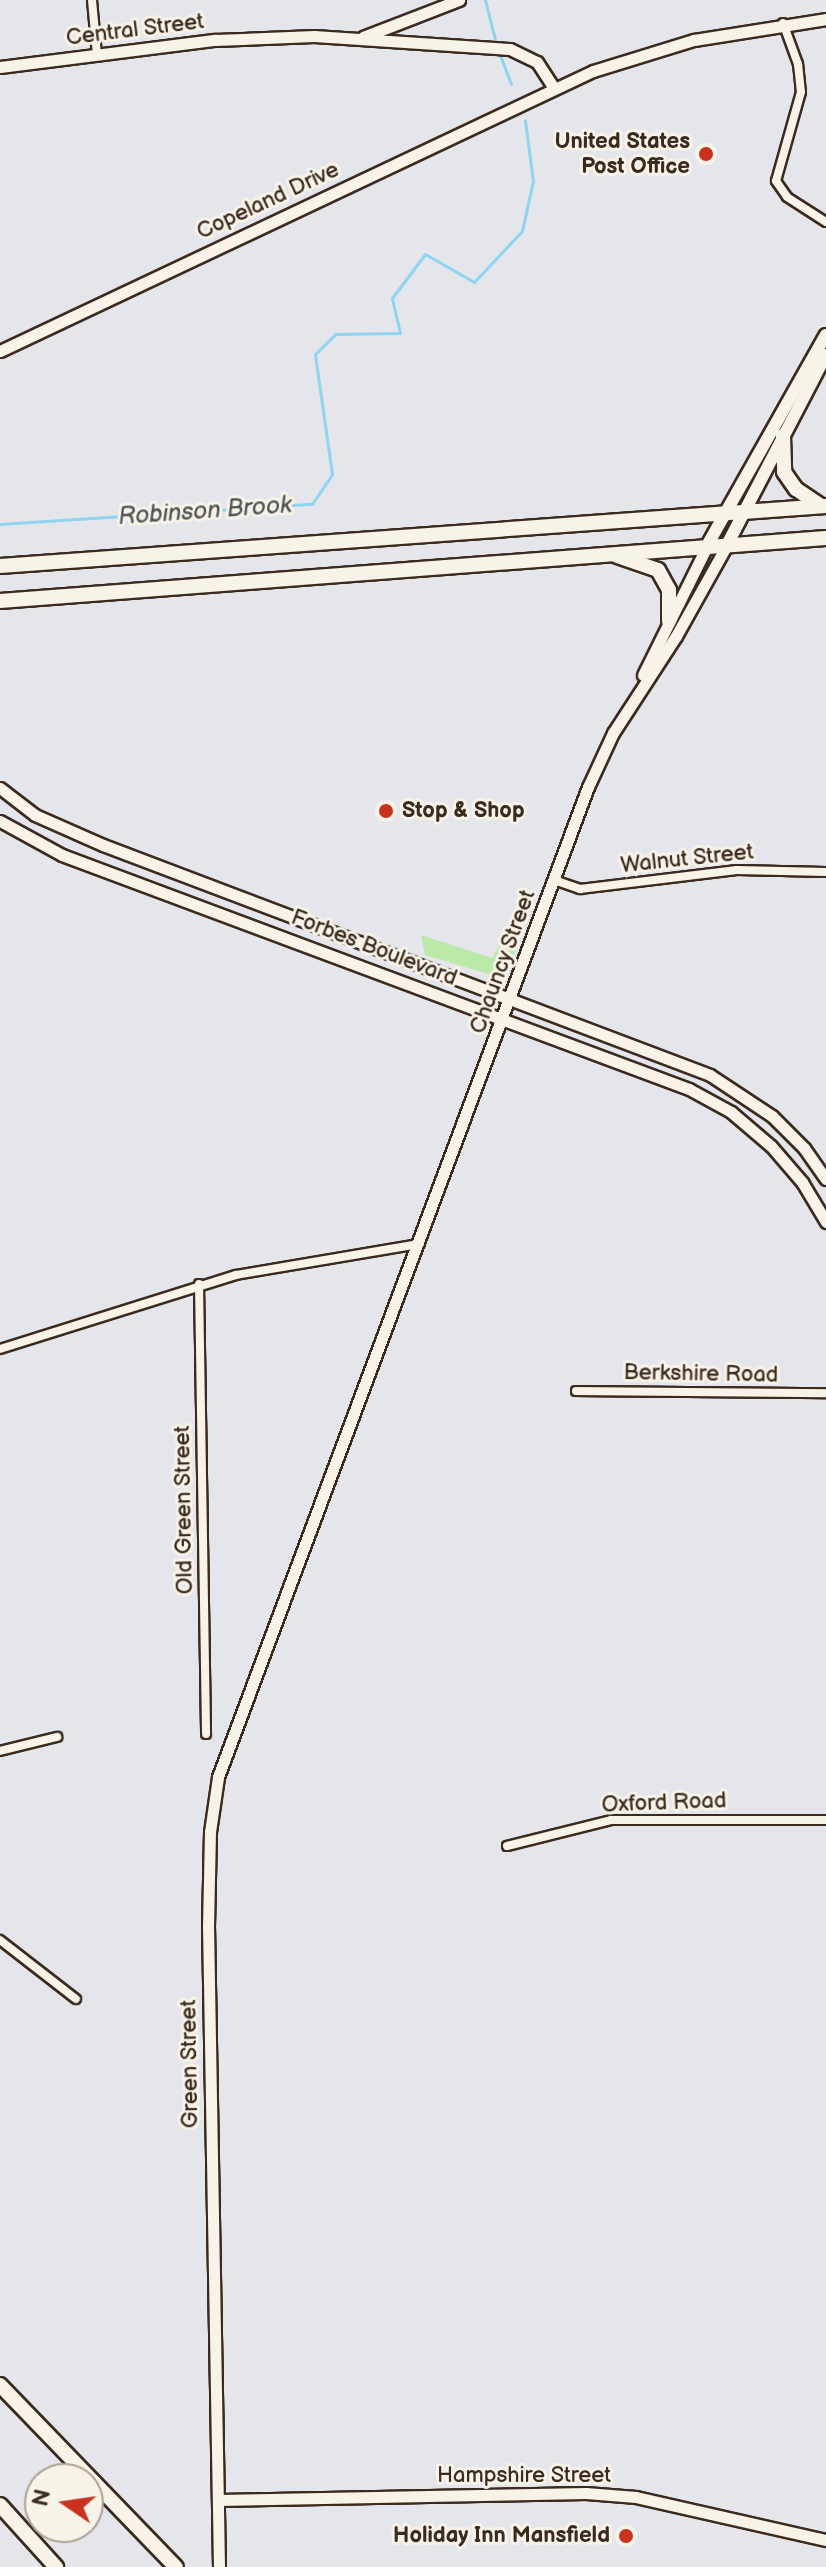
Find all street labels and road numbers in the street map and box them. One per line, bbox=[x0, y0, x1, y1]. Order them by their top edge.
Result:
street label: Central Street bbox=[64, 8, 206, 52]
street label: Copeland Drive bbox=[193, 157, 343, 245]
street label: Walnut Street bbox=[619, 839, 755, 879]
street label: Chauncy Street bbox=[464, 886, 542, 1038]
street label: Forbes Boulevard bbox=[287, 904, 461, 992]
street label: Berkshire Road bbox=[623, 1359, 779, 1389]
street label: Old Green Street bbox=[169, 1425, 199, 1595]
street label: Oxford Road bbox=[601, 1788, 727, 1818]
street label: Green Street bbox=[176, 1999, 204, 2129]
street label: Hampshire Street bbox=[437, 2463, 611, 2489]

